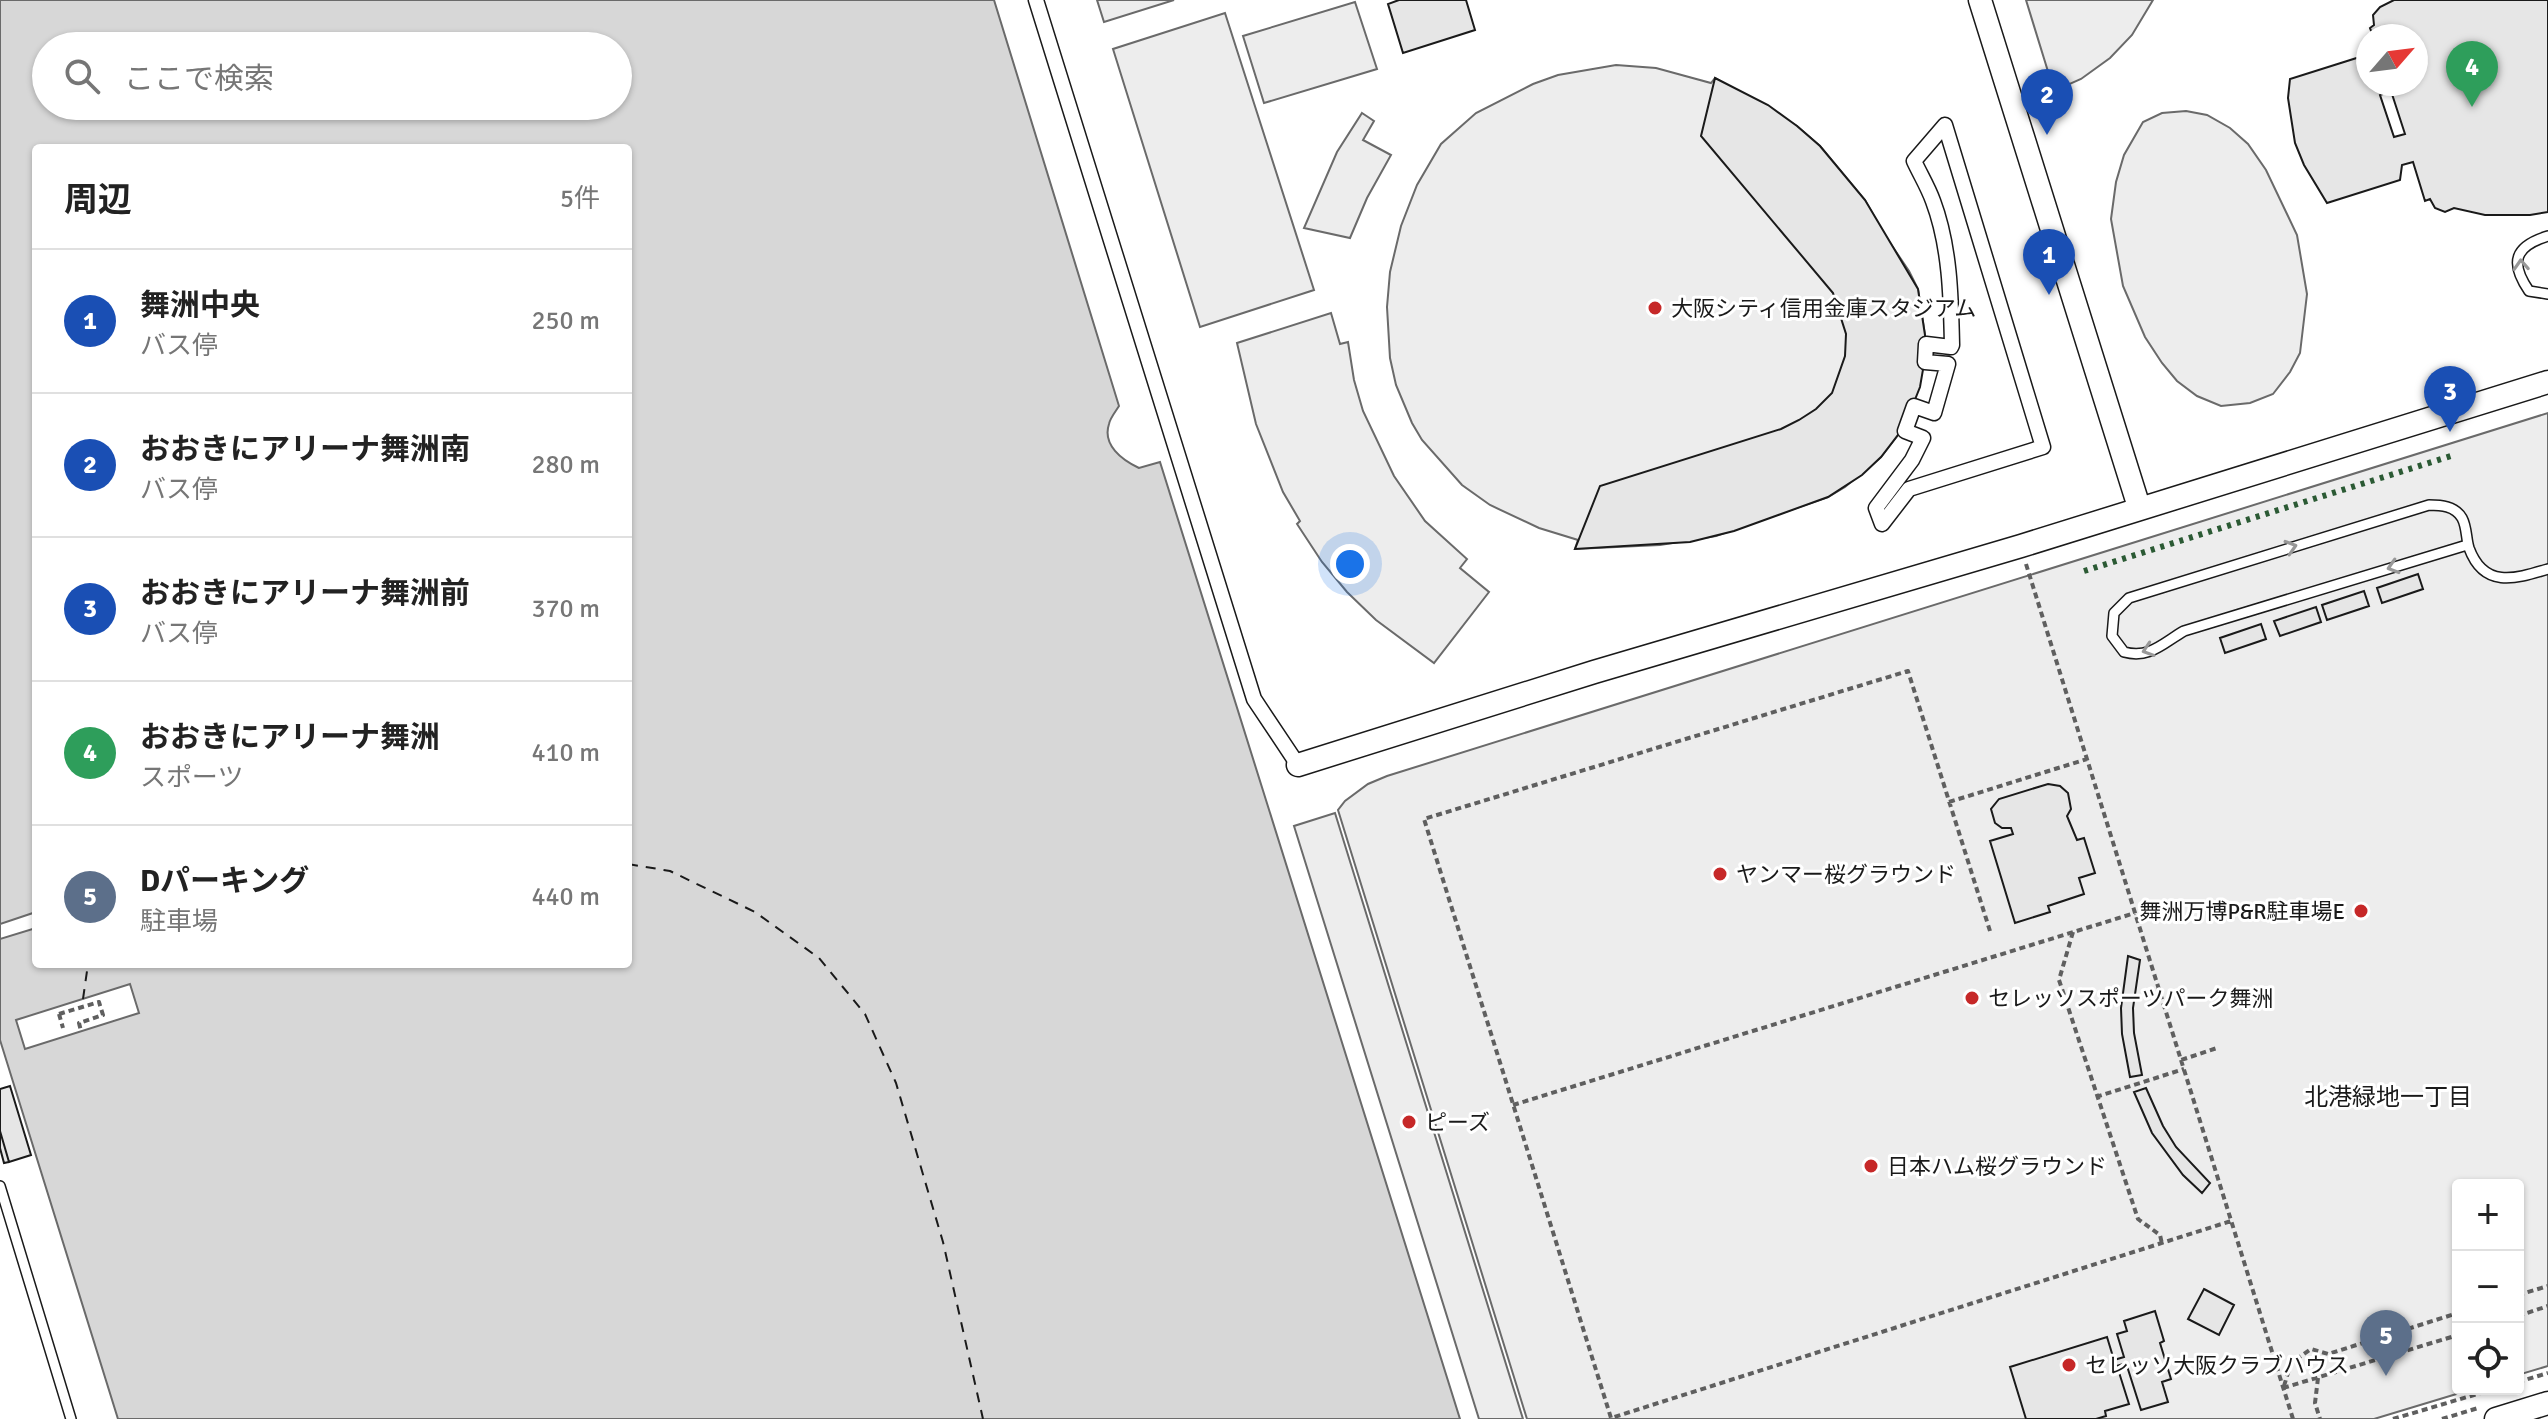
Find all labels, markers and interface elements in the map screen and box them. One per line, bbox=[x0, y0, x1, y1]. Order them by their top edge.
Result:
north arrow bbox=[2356, 24, 2428, 96]
search box bbox=[32, 32, 632, 120]
pin: 4 bbox=[2446, 41, 2498, 107]
icon: search bbox=[60, 54, 104, 98]
text: ここで検索 bbox=[124, 61, 274, 98]
pin: 2 bbox=[2021, 69, 2073, 135]
text: 周辺 bbox=[64, 179, 132, 221]
text: 5件 bbox=[560, 183, 600, 215]
pin: 1 bbox=[2023, 229, 2075, 295]
one-way arrow bbox=[2513, 259, 2530, 272]
text: 舞洲中央 bbox=[140, 287, 260, 324]
place label: 大阪シティ信用金庫スタジアム bbox=[1671, 295, 1976, 322]
marker: 大阪シティ信用金庫スタジアム bbox=[1646, 299, 1664, 317]
text: 1 bbox=[83, 305, 97, 337]
text: 250 m bbox=[531, 305, 600, 337]
text: バス停 bbox=[140, 330, 218, 362]
pin: 3 bbox=[2424, 366, 2476, 432]
text: おおきにアリーナ舞洲南 bbox=[140, 431, 470, 468]
text: 2 bbox=[83, 449, 97, 481]
text: 280 m bbox=[531, 449, 600, 481]
text: バス停 bbox=[140, 474, 218, 506]
one-way arrow bbox=[2284, 540, 2297, 556]
your location bbox=[1330, 544, 1370, 584]
one-way arrow bbox=[2386, 558, 2400, 574]
text: おおきにアリーナ舞洲前 bbox=[140, 575, 470, 612]
text: 3 bbox=[83, 593, 97, 625]
text: 370 m bbox=[531, 593, 600, 625]
text: バス停 bbox=[140, 618, 218, 650]
one-way arrow bbox=[2142, 641, 2156, 657]
text: おおきにアリーナ舞洲 bbox=[140, 719, 440, 756]
text: 4 bbox=[83, 737, 97, 769]
text: 410 m bbox=[531, 737, 600, 769]
text: スポーツ bbox=[140, 762, 243, 794]
place label: ヤンマー桜グラウンド bbox=[1736, 861, 1956, 888]
text: Dパーキング bbox=[140, 863, 309, 900]
marker: ヤンマー桜グラウンド bbox=[1711, 865, 1729, 883]
text: 5 bbox=[83, 881, 97, 913]
text: 440 m bbox=[531, 881, 600, 913]
place label: 舞洲万博P&R駐車場E bbox=[2140, 898, 2345, 925]
marker: 舞洲万博P&R駐車場E bbox=[2352, 902, 2370, 920]
text: 駐車場 bbox=[140, 906, 218, 938]
place label: セレッソスポーツパーク舞洲 bbox=[1988, 985, 2274, 1012]
marker: セレッソスポーツパーク舞洲 bbox=[1963, 989, 1981, 1007]
district label: 北港緑地一丁目 bbox=[2304, 1082, 2472, 1112]
place label: ピーズ bbox=[1425, 1109, 1490, 1136]
marker: ピーズ bbox=[1400, 1113, 1418, 1131]
place label: 日本ハム桜グラウンド bbox=[1887, 1153, 2107, 1180]
marker: 日本ハム桜グラウンド bbox=[1862, 1157, 1880, 1175]
map controls bbox=[2452, 1179, 2524, 1395]
button: + bbox=[2452, 1179, 2524, 1251]
button: − bbox=[2452, 1251, 2524, 1323]
pin: 5 bbox=[2360, 1310, 2412, 1376]
button: locate bbox=[2452, 1323, 2524, 1395]
place label: セレッソ大阪クラブハウス bbox=[2085, 1352, 2349, 1379]
marker: セレッソ大阪クラブハウス bbox=[2060, 1356, 2078, 1374]

